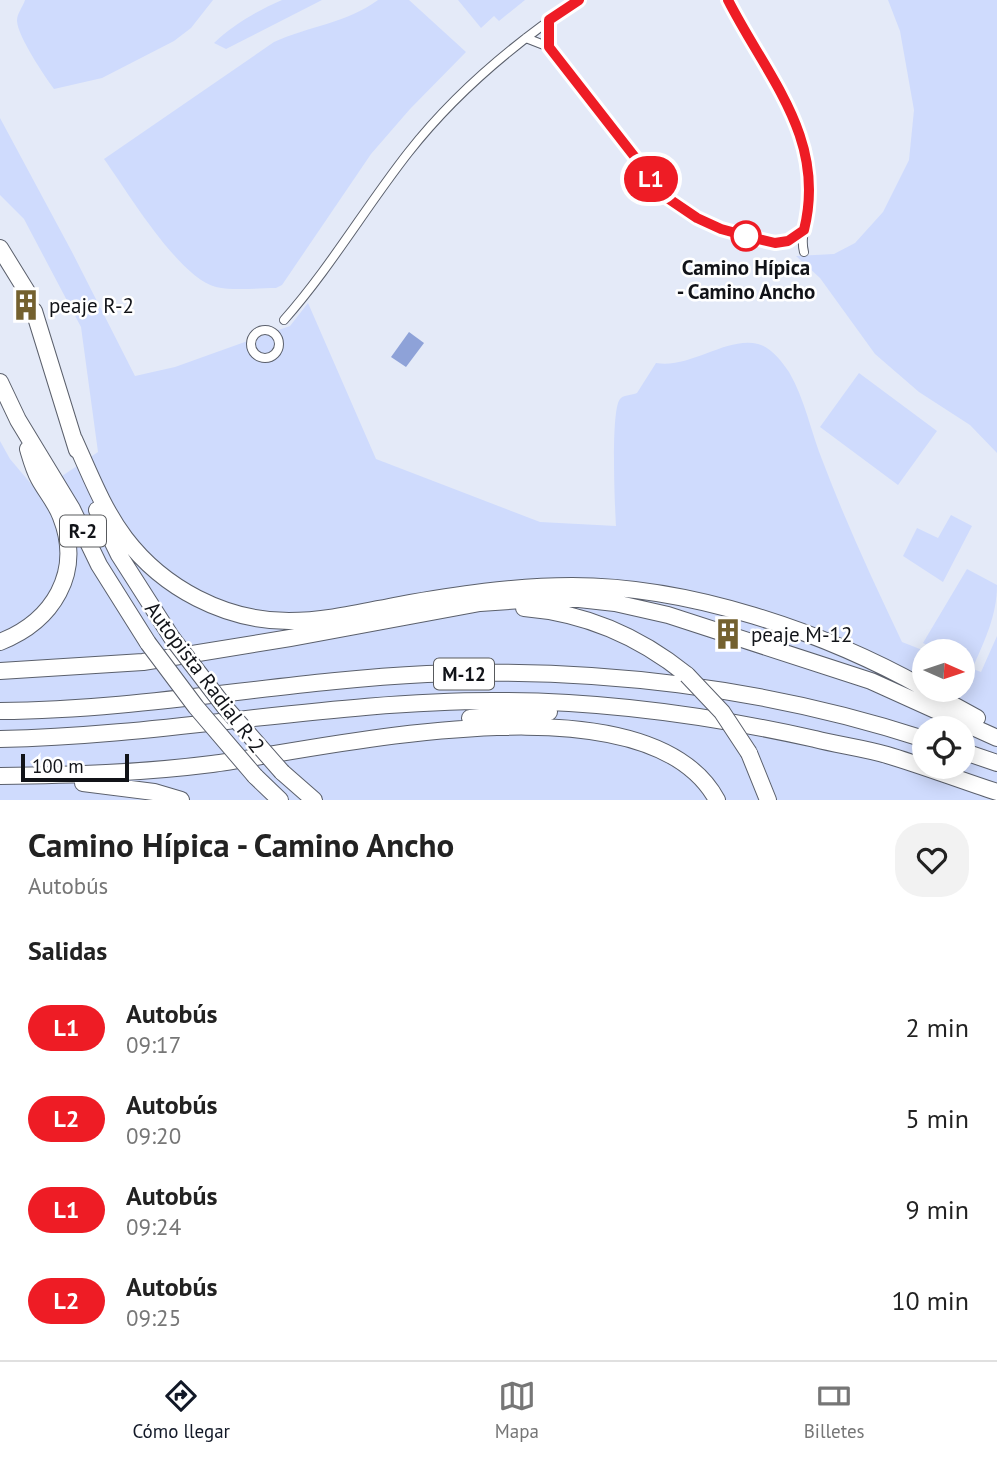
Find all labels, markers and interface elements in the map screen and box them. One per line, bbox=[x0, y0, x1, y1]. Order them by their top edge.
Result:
line badge: L1 bbox=[620, 156, 682, 202]
text: L1 bbox=[638, 163, 664, 194]
marker: Camino Hípica - Camino Ancho bbox=[731, 221, 761, 251]
place label: Camino Hípica - Camino Ancho bbox=[677, 254, 815, 305]
building icon: peaje R-2 bbox=[9, 288, 43, 322]
place label: peaje R-2 bbox=[49, 292, 134, 319]
road number: R-2 bbox=[60, 516, 106, 546]
street label: Autopista Radial R-2 bbox=[139, 596, 271, 758]
building icon: peaje M-12 bbox=[711, 617, 745, 651]
place label: peaje M-12 bbox=[751, 621, 852, 648]
north arrow bbox=[912, 639, 975, 702]
map controls bbox=[912, 639, 975, 779]
road number: M-12 bbox=[434, 659, 494, 690]
button: locate bbox=[912, 716, 975, 779]
scale bar bbox=[21, 751, 130, 783]
text: 100 m bbox=[32, 754, 84, 778]
text: Camino Hípica - Camino Ancho bbox=[28, 823, 454, 866]
button: heart bbox=[895, 823, 969, 897]
text: Autobús bbox=[28, 871, 108, 900]
text: Salidas bbox=[28, 934, 107, 967]
text: Autobús bbox=[126, 997, 218, 1030]
text: 2 min bbox=[906, 1011, 969, 1044]
text: L1 bbox=[54, 1012, 79, 1043]
text: 09:17 bbox=[126, 1030, 181, 1059]
text: Autobús bbox=[126, 1088, 218, 1121]
text: 5 min bbox=[906, 1102, 969, 1135]
text: L2 bbox=[54, 1103, 79, 1134]
text: 09:20 bbox=[126, 1121, 181, 1150]
text: Autobús bbox=[126, 1179, 218, 1212]
text: 9 min bbox=[906, 1193, 969, 1226]
text: L1 bbox=[54, 1194, 79, 1225]
text: 09:24 bbox=[126, 1212, 181, 1241]
text: Autobús bbox=[126, 1270, 218, 1303]
text: 10 min bbox=[891, 1284, 969, 1317]
text: L2 bbox=[54, 1285, 79, 1316]
text: 09:25 bbox=[126, 1303, 181, 1332]
tab: Cómo llegar bbox=[132, 1377, 230, 1443]
tab: Mapa bbox=[495, 1377, 539, 1443]
tab: Billetes bbox=[804, 1377, 865, 1443]

